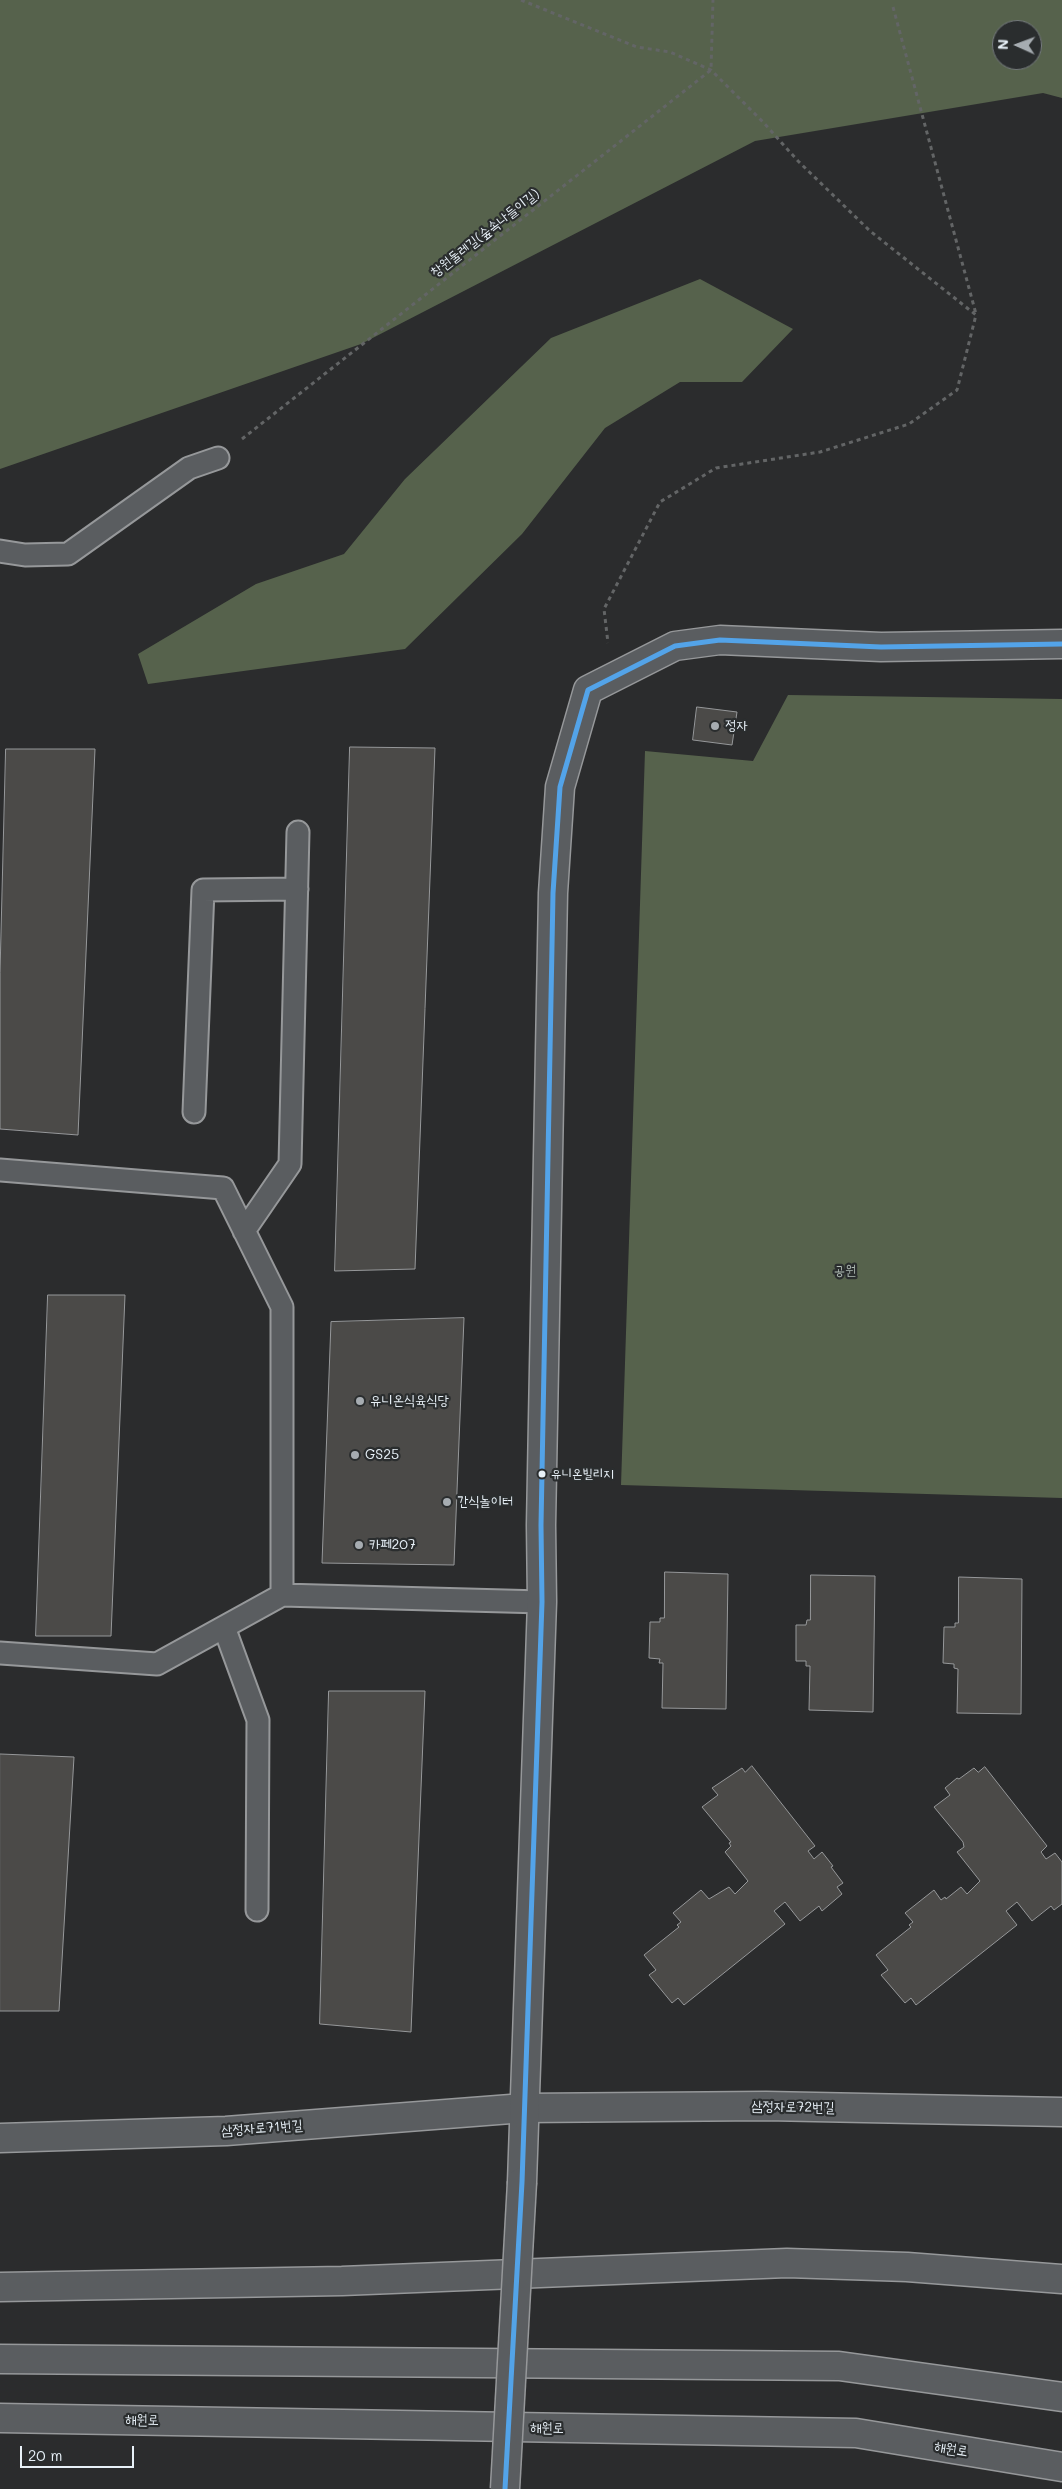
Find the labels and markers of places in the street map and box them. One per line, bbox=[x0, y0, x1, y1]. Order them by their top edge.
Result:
place label: 정자 bbox=[725, 718, 748, 734]
marker: 정자 bbox=[709, 720, 721, 732]
place label: 유니온식육식당 bbox=[370, 1393, 449, 1409]
marker: 유니온식육식당 bbox=[354, 1395, 366, 1407]
place label: GS25 bbox=[365, 1447, 399, 1463]
marker: GS25 bbox=[349, 1449, 361, 1461]
place label: 유니온빌리지 bbox=[551, 1466, 614, 1482]
marker: 유니온빌리지 bbox=[537, 1469, 547, 1479]
place label: 간식놀이터 bbox=[457, 1494, 513, 1510]
marker: 간식놀이터 bbox=[441, 1496, 453, 1508]
place label: 카페207 bbox=[369, 1537, 416, 1553]
marker: 카페207 bbox=[353, 1539, 365, 1551]

